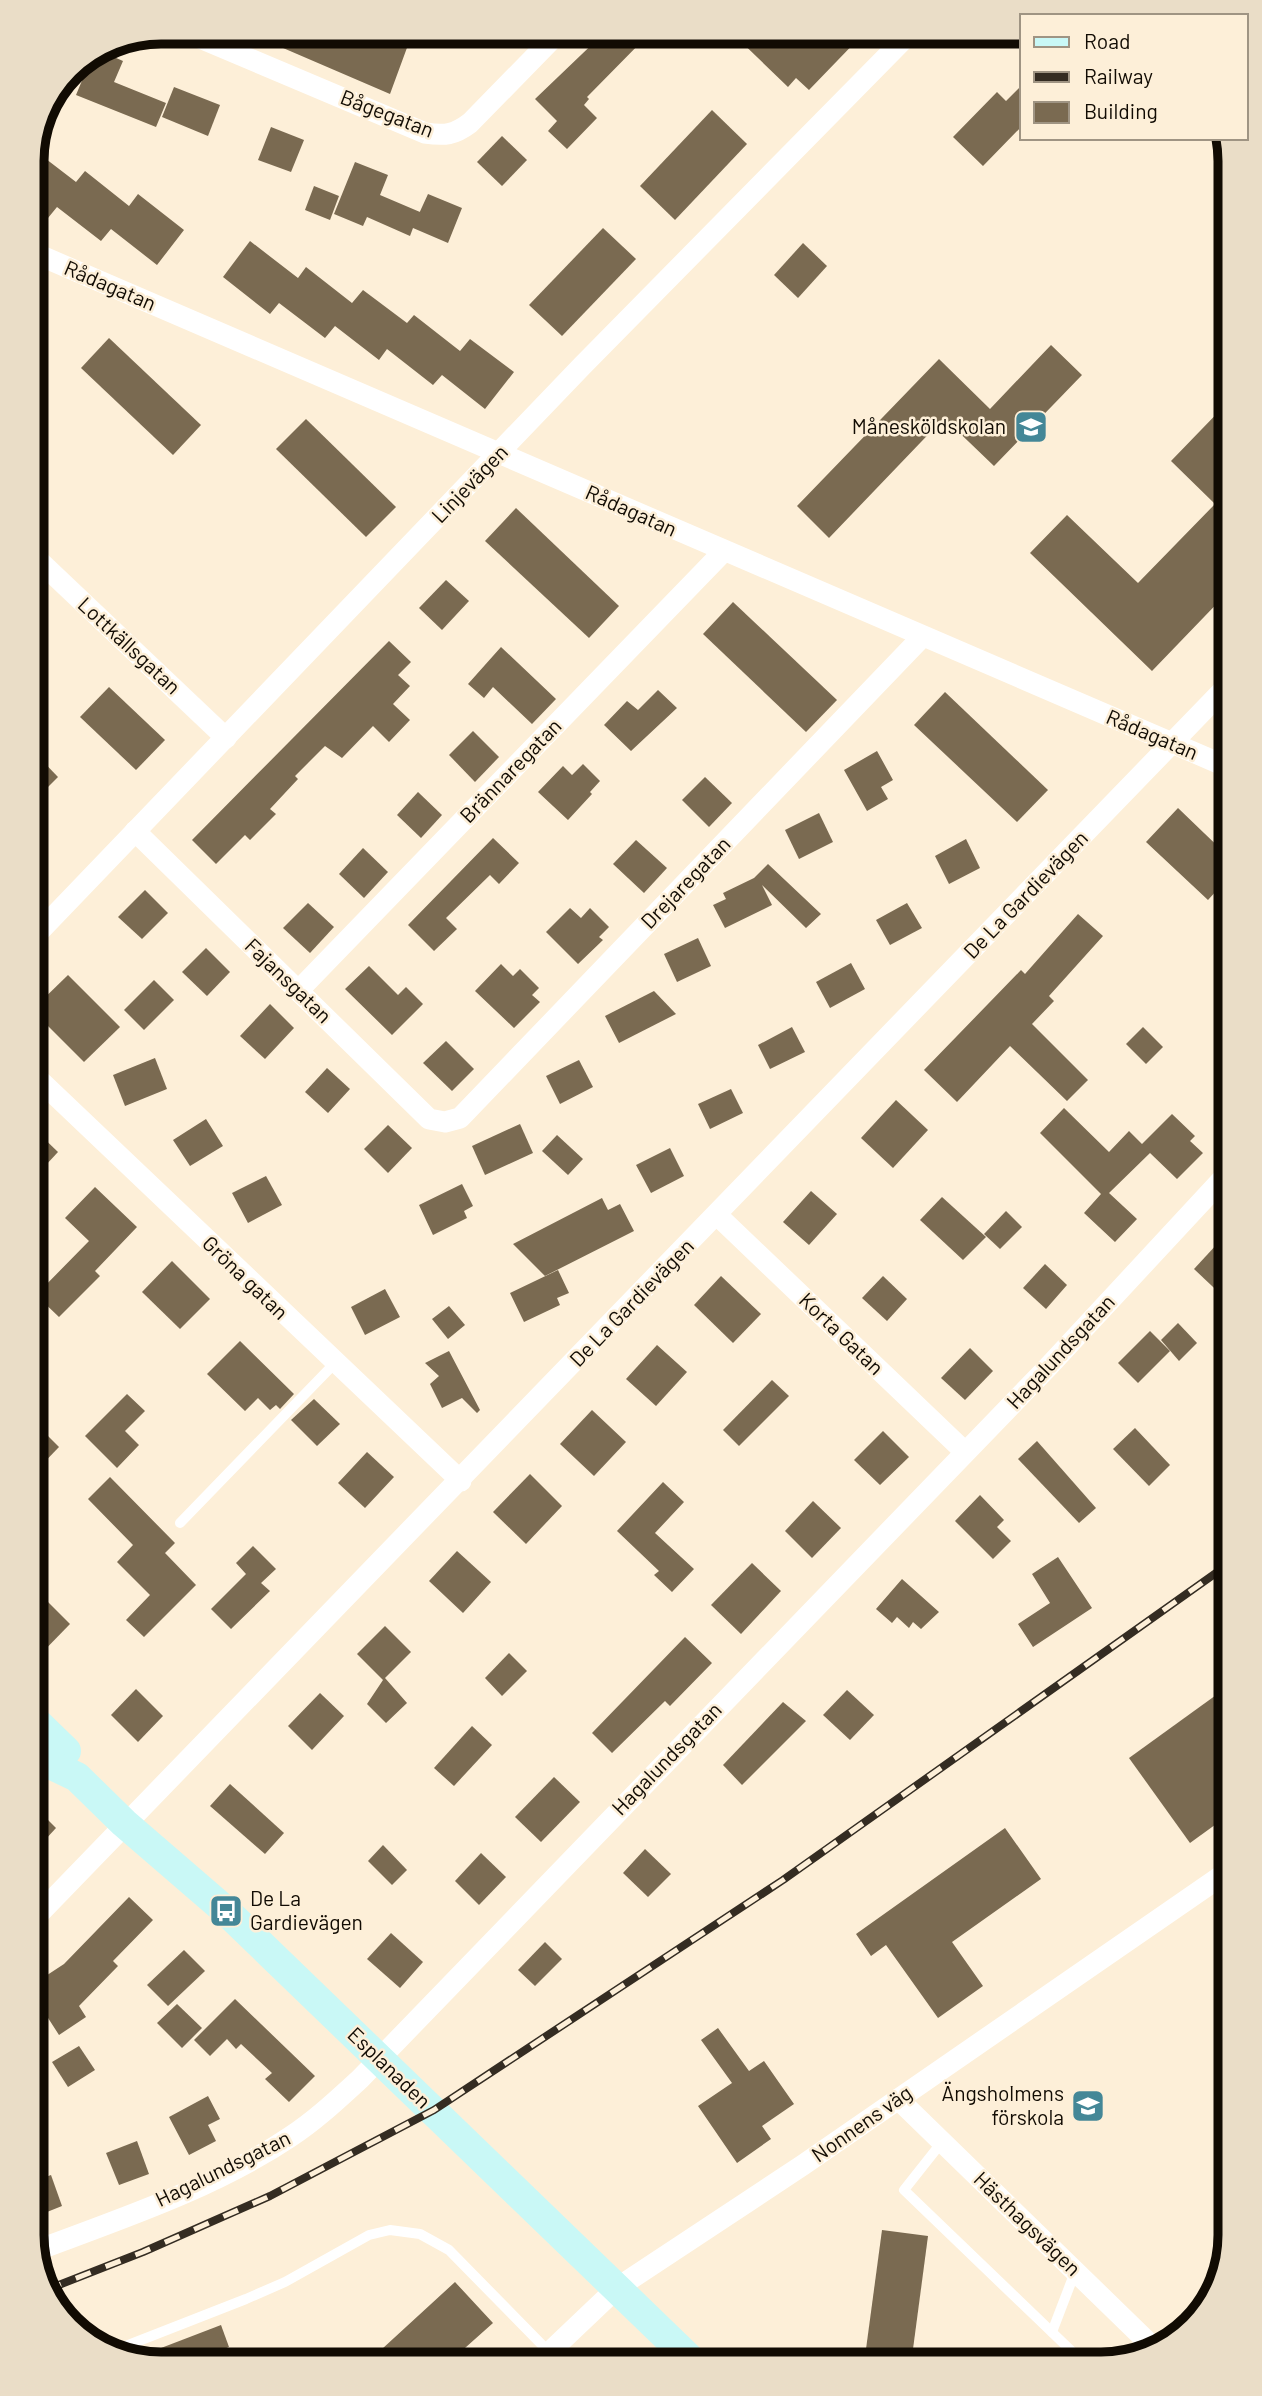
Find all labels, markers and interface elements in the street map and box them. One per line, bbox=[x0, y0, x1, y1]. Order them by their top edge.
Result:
legend bbox=[1020, 14, 1248, 140]
text: Road bbox=[1084, 28, 1130, 53]
text: Railway bbox=[1084, 63, 1153, 88]
street label: Bågegatan bbox=[337, 83, 438, 142]
text: Building bbox=[1084, 98, 1158, 123]
street label: Rådagatan bbox=[61, 254, 160, 315]
school or university icon: Månesköldskolan bbox=[1012, 408, 1050, 446]
place label: Månesköldskolan bbox=[852, 413, 1006, 438]
street label: Linjevägen bbox=[426, 439, 512, 527]
street label: Rådagatan bbox=[582, 478, 681, 541]
street label: Lottkällsgatan bbox=[74, 591, 186, 699]
street label: Rådagatan bbox=[1103, 703, 1202, 764]
street label: Brännaregatan bbox=[454, 713, 566, 827]
street label: De La Gardievägen bbox=[958, 825, 1092, 963]
street label: Drejaregatan bbox=[635, 831, 735, 933]
street label: Fajansgatan bbox=[240, 932, 338, 1027]
street label: Gröna gatan bbox=[198, 1230, 294, 1324]
street label: De La Gardievägen bbox=[564, 1233, 698, 1371]
street label: Korta Gatan bbox=[795, 1287, 889, 1379]
street label: Hagalundsgatan bbox=[1001, 1289, 1119, 1413]
street label: Hagalundsgatan bbox=[606, 1696, 726, 1819]
place label: De La Gardievägen bbox=[250, 1885, 363, 1934]
bus stop icon: De La Gardievägen bbox=[207, 1892, 245, 1930]
street label: Esplanaden bbox=[343, 2021, 437, 2113]
street label: Nonnens väg bbox=[806, 2079, 916, 2166]
place label: Ängsholmens förskola bbox=[941, 2080, 1064, 2129]
school or university icon: Ängsholmens förskola bbox=[1069, 2087, 1107, 2125]
street label: Hagalundsgatan bbox=[151, 2124, 294, 2211]
street label: Hästhagsvägen bbox=[969, 2166, 1087, 2280]

